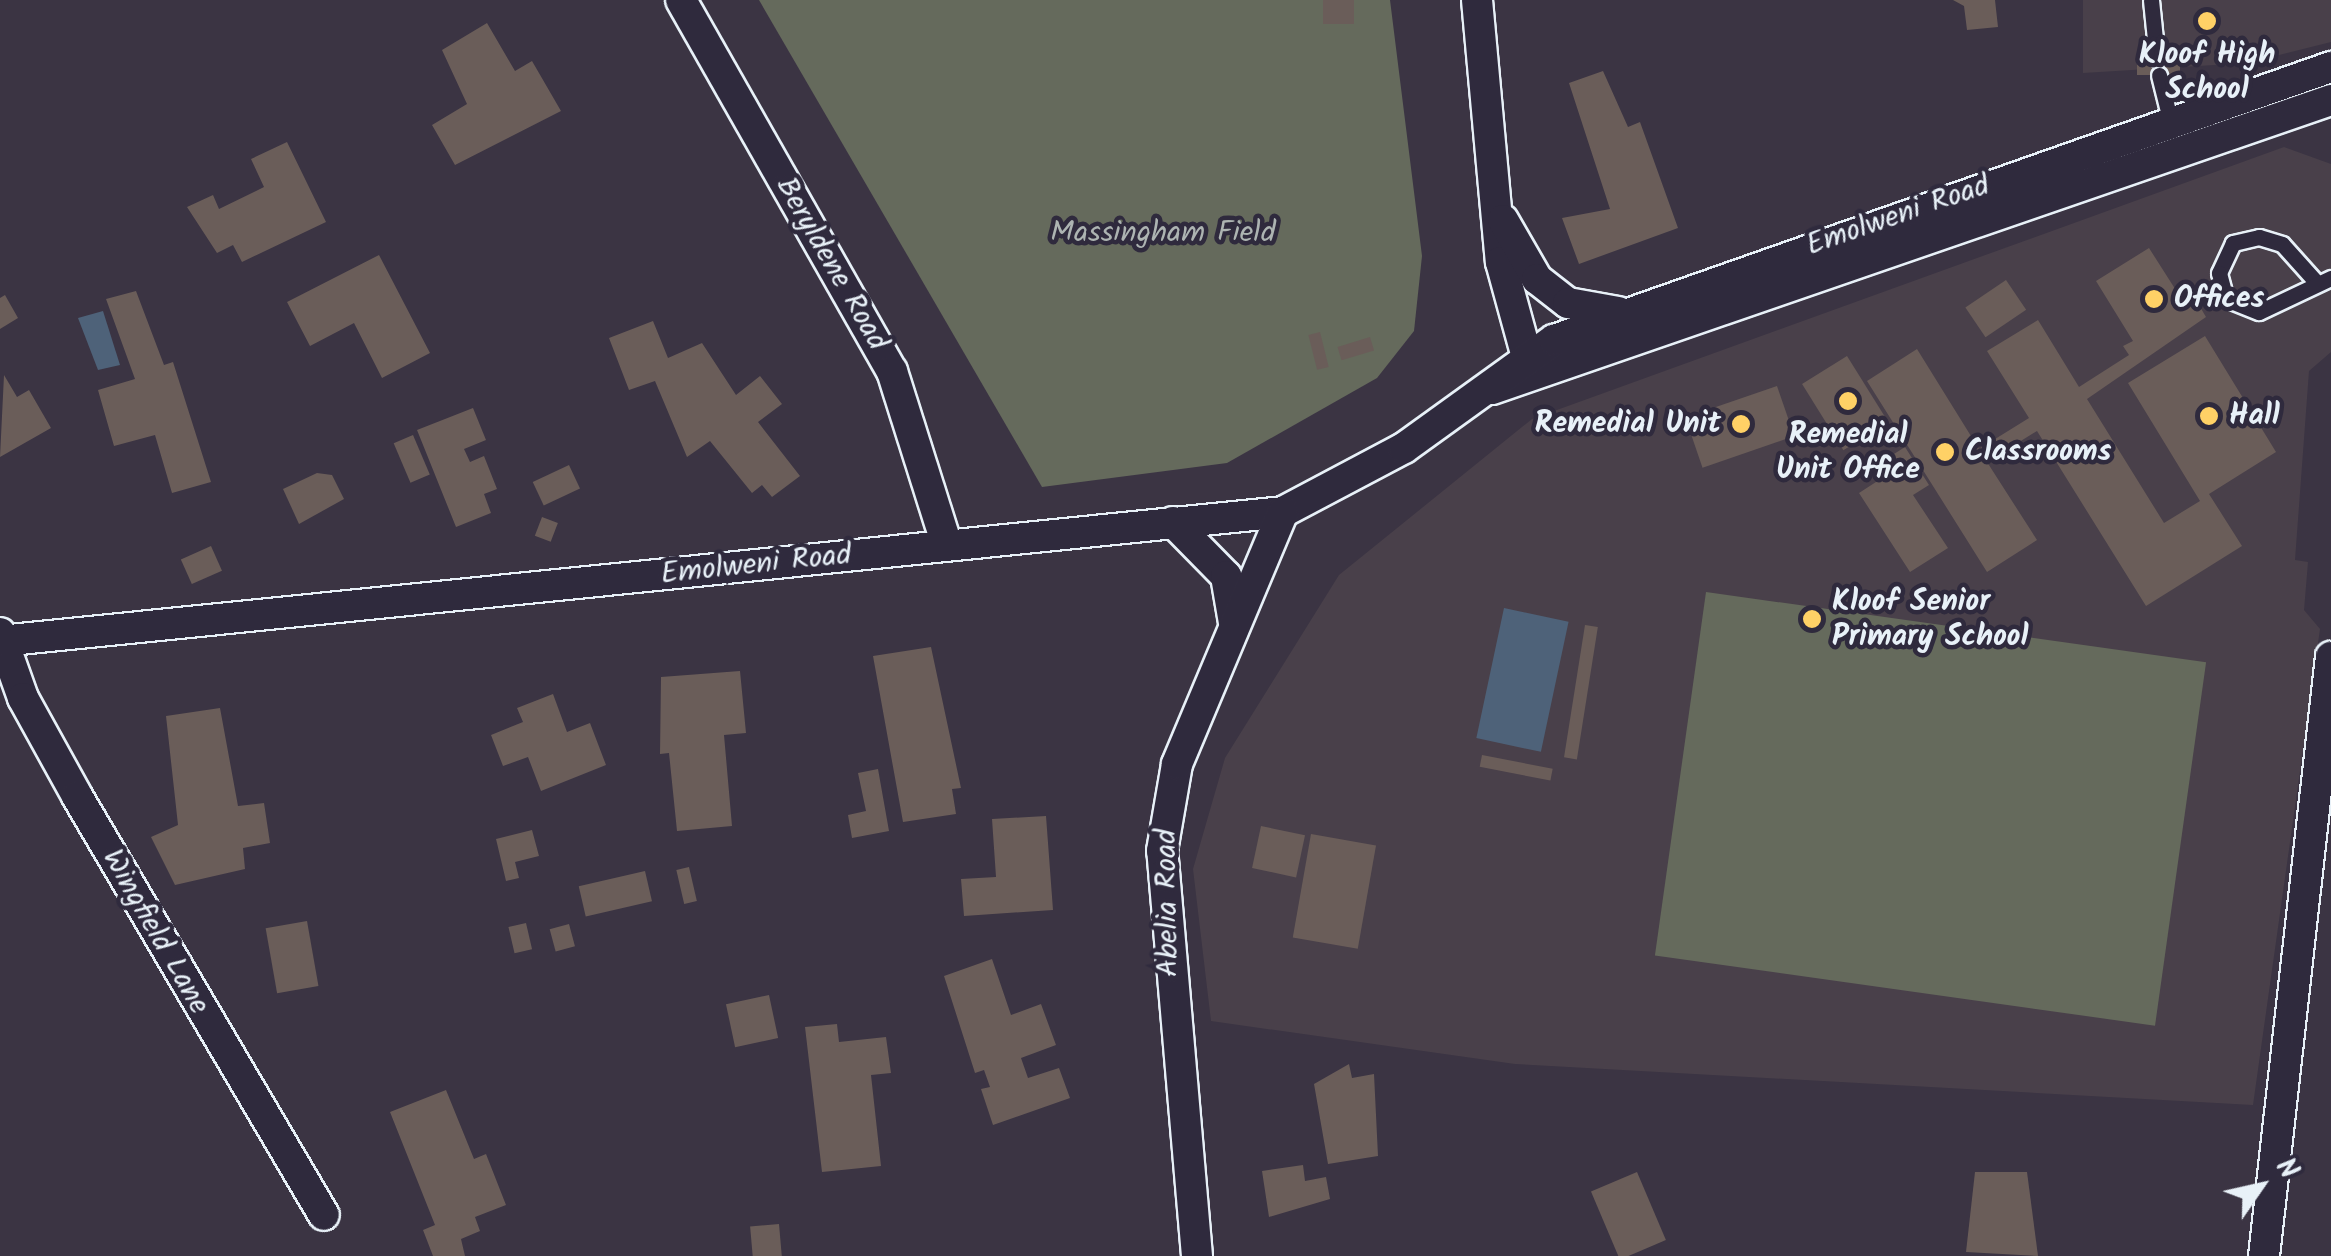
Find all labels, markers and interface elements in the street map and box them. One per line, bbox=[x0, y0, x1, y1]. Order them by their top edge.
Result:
marker: Kloof High School bbox=[2196, 10, 2218, 32]
place label: Kloof High School bbox=[2139, 37, 2275, 108]
street label: Emolweni Road bbox=[1802, 168, 1994, 264]
street label: Beryldene Road bbox=[767, 171, 895, 357]
park label: Massingham Field bbox=[1050, 215, 1276, 251]
place label: Offices bbox=[2174, 281, 2264, 317]
marker: Offices bbox=[2143, 288, 2165, 310]
marker: Remedial Unit Office bbox=[1837, 390, 1859, 412]
place label: Hall bbox=[2229, 398, 2280, 434]
marker: Hall bbox=[2198, 405, 2220, 427]
place label: Remedial Unit bbox=[1535, 406, 1721, 442]
marker: Remedial Unit bbox=[1730, 413, 1752, 435]
place label: Remedial Unit Office bbox=[1776, 417, 1920, 488]
place label: Classrooms bbox=[1965, 434, 2112, 470]
marker: Classrooms bbox=[1934, 441, 1956, 463]
street label: Emolweni Road bbox=[659, 537, 853, 593]
place label: Kloof Senior Primary School bbox=[1832, 584, 2028, 654]
marker: Kloof Senior Primary School bbox=[1801, 608, 1823, 630]
street label: Abelia Road bbox=[1149, 829, 1187, 977]
street label: Wingfield Lane bbox=[93, 843, 217, 1021]
north arrow bbox=[2211, 1136, 2311, 1236]
text: N bbox=[2263, 1149, 2310, 1189]

